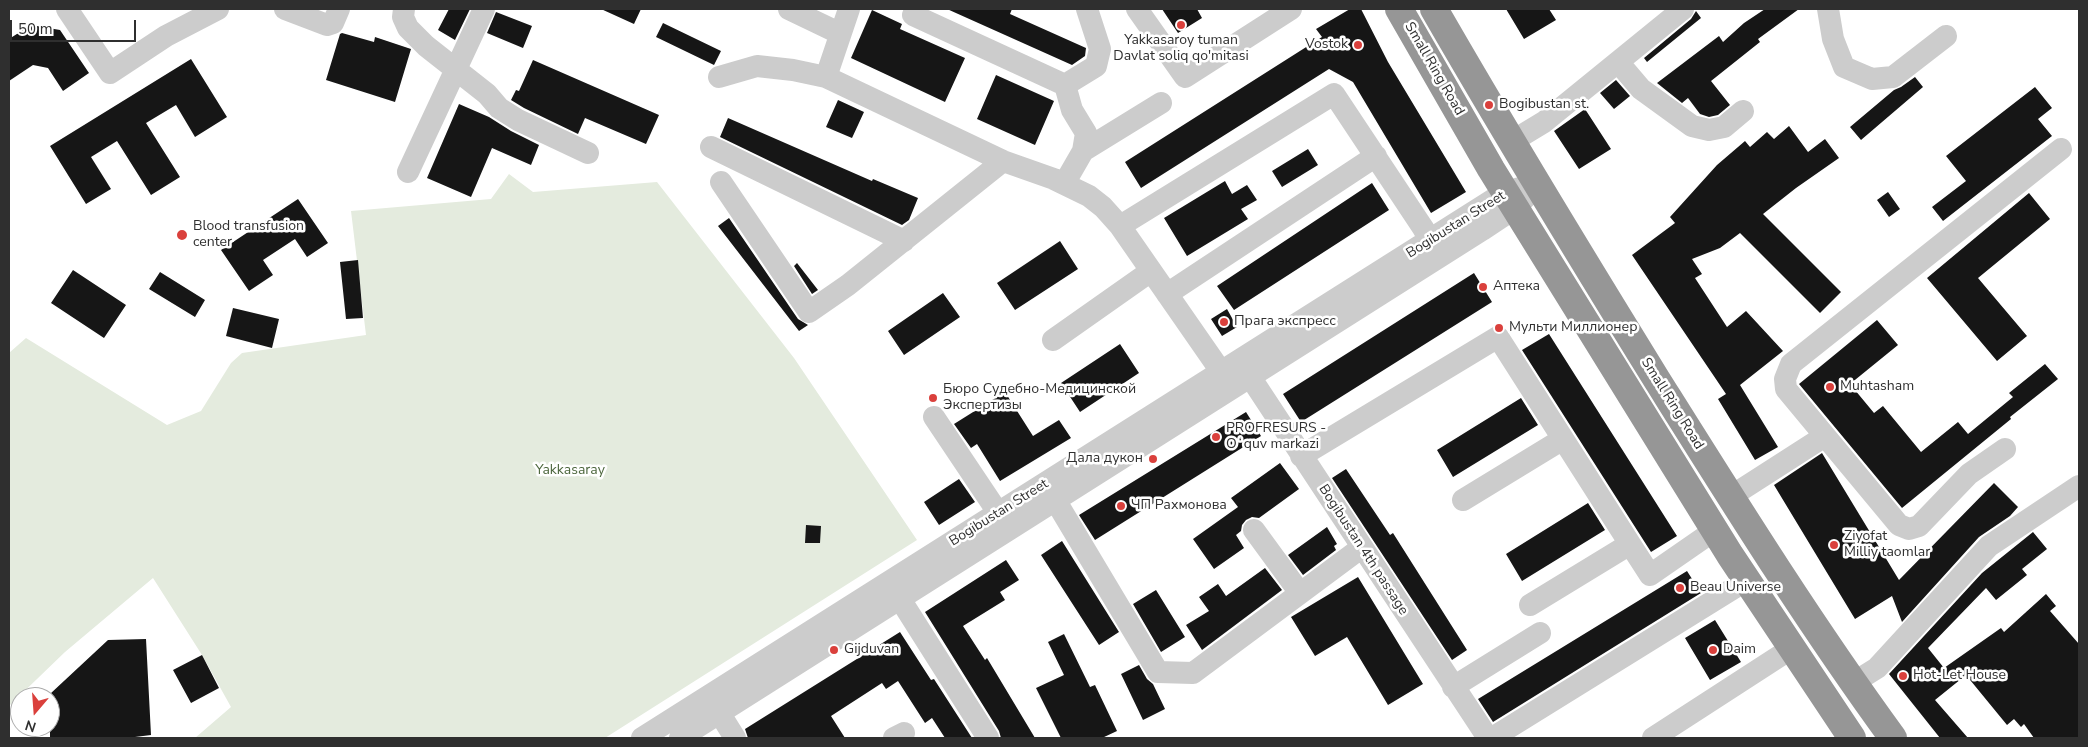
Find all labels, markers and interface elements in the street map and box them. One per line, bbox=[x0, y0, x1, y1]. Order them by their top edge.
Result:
scale bar bbox=[12, 10, 139, 42]
text: 50 m bbox=[18, 19, 53, 39]
marker: Yakkasaroy tuman Davlat soliq qo'mitasi bbox=[1175, 19, 1187, 31]
street label: Small Ring Road bbox=[1401, 19, 1467, 119]
place label: Yakkasaroy tuman Davlat soliq qo'mitasi bbox=[1113, 33, 1249, 65]
place label: Vostok bbox=[1305, 37, 1348, 53]
marker: Vostok bbox=[1352, 39, 1364, 51]
place label: Bogibustan st. bbox=[1499, 97, 1589, 113]
marker: Bogibustan st. bbox=[1483, 99, 1495, 111]
street label: Bogibustan Street bbox=[1403, 188, 1509, 262]
place label: Blood transfusion center bbox=[193, 219, 304, 252]
marker: Blood transfusion center bbox=[175, 228, 189, 242]
place label: Аптека bbox=[1493, 279, 1540, 295]
marker: Аптека bbox=[1477, 281, 1489, 293]
place label: Прага экспресс bbox=[1234, 314, 1336, 330]
marker: Прага экспресс bbox=[1218, 316, 1230, 328]
place label: Мульти Миллионер bbox=[1509, 320, 1637, 336]
marker: Мульти Миллионер bbox=[1493, 322, 1505, 334]
street label: Small Ring Road bbox=[1637, 355, 1707, 453]
place label: Muhtasham bbox=[1840, 379, 1914, 395]
marker: Muhtasham bbox=[1824, 381, 1836, 393]
place label: Бюро Судебно-Медицинской Экспертизы bbox=[943, 382, 1136, 414]
marker: Бюро Судебно-Медицинской Экспертизы bbox=[927, 392, 939, 404]
place label: PROFRESURS - Oʻquv markazi bbox=[1226, 421, 1326, 454]
marker: PROFRESURS - Oʻquv markazi bbox=[1210, 431, 1222, 443]
place label: Дала дукон bbox=[1066, 451, 1143, 467]
marker: Дала дукон bbox=[1147, 453, 1159, 465]
park label: Yakkasaray bbox=[535, 463, 605, 479]
street label: Bogibustan Street bbox=[946, 476, 1052, 550]
street label: Bogibustan 4th passage bbox=[1315, 482, 1411, 618]
place label: ЧП Рахмонова bbox=[1131, 498, 1227, 514]
marker: ЧП Рахмонова bbox=[1115, 500, 1127, 512]
place label: Ziyofat Milliy taomlar bbox=[1844, 529, 1930, 562]
marker: Ziyofat Milliy taomlar bbox=[1828, 539, 1840, 551]
place label: Beau Universe bbox=[1690, 580, 1781, 596]
marker: Beau Universe bbox=[1674, 582, 1686, 594]
place label: Gijduvan bbox=[844, 642, 899, 658]
place label: Daim bbox=[1723, 642, 1756, 658]
marker: Gijduvan bbox=[828, 644, 840, 656]
marker: Daim bbox=[1707, 644, 1719, 656]
place label: Hot-Let House bbox=[1913, 668, 2006, 684]
marker: Hot-Let House bbox=[1897, 670, 1909, 682]
north arrow bbox=[10, 687, 60, 737]
text: N bbox=[23, 715, 38, 736]

